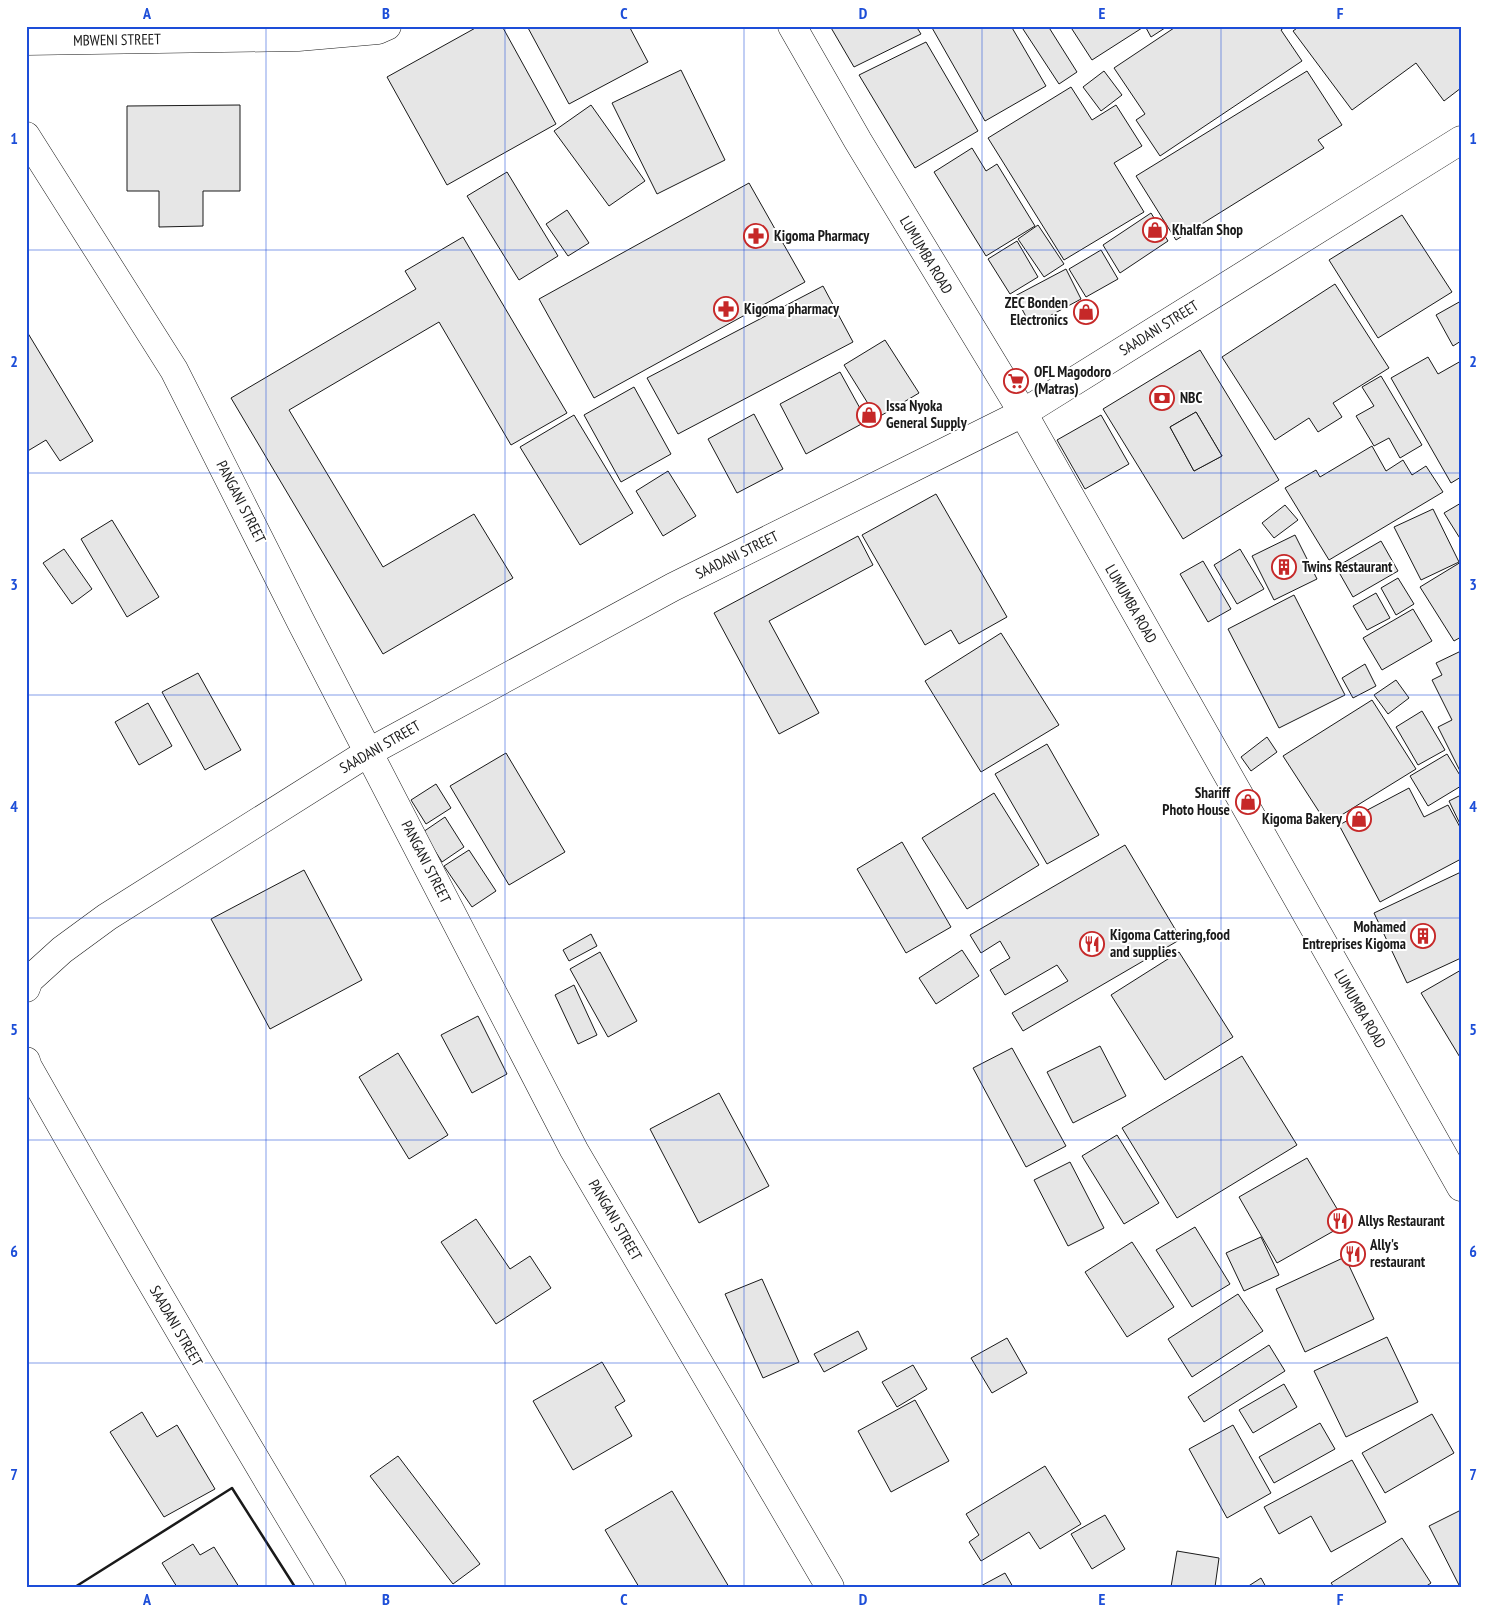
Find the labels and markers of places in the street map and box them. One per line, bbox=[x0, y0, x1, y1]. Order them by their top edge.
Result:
shop icon: Khalfan Shop bbox=[1142, 217, 1168, 243]
place label: Khalfan Shop bbox=[1172, 220, 1243, 239]
pharmacy icon: Kigoma Pharmacy bbox=[743, 223, 769, 249]
place label: Kigoma Pharmacy bbox=[774, 226, 870, 245]
place label: ZEC Bonden Electronics bbox=[1005, 293, 1068, 329]
pharmacy icon: Kigoma pharmacy bbox=[713, 296, 739, 322]
place label: Kigoma pharmacy bbox=[744, 299, 840, 318]
shop icon: ZEC Bonden Electronics bbox=[1073, 299, 1099, 325]
place label: OFL Magodoro (Matras) bbox=[1034, 362, 1112, 398]
supermarket icon: OFL Magodoro (Matras) bbox=[1003, 368, 1029, 394]
bank icon: NBC bbox=[1149, 385, 1175, 411]
place label: NBC bbox=[1180, 388, 1202, 407]
place label: Issa Nyoka General Supply bbox=[886, 396, 968, 432]
shop icon: Issa Nyoka General Supply bbox=[856, 402, 882, 428]
building icon: Twins Restaurant bbox=[1271, 554, 1297, 580]
place label: Twins Restaurant bbox=[1302, 557, 1393, 576]
place label: Shariff Photo House bbox=[1162, 783, 1231, 819]
shop icon: Shariff Photo House bbox=[1235, 789, 1261, 815]
shop icon: Kigoma Bakery bbox=[1346, 806, 1372, 832]
place label: Kigoma Bakery bbox=[1262, 809, 1343, 828]
place label: Mohamed Entreprises Kigoma bbox=[1303, 917, 1406, 953]
building icon: Mohamed Entreprises Kigoma bbox=[1410, 923, 1436, 949]
place label: Kigoma Cattering,food and supplies bbox=[1110, 925, 1230, 961]
restaurant icon: Kigoma Cattering,food and supplies bbox=[1079, 931, 1105, 957]
restaurant icon: Allys Restaurant bbox=[1327, 1208, 1353, 1234]
place label: Allys Restaurant bbox=[1357, 1211, 1445, 1230]
place label: Ally's restaurant bbox=[1369, 1235, 1426, 1271]
restaurant icon: Ally's restaurant bbox=[1340, 1241, 1366, 1267]

